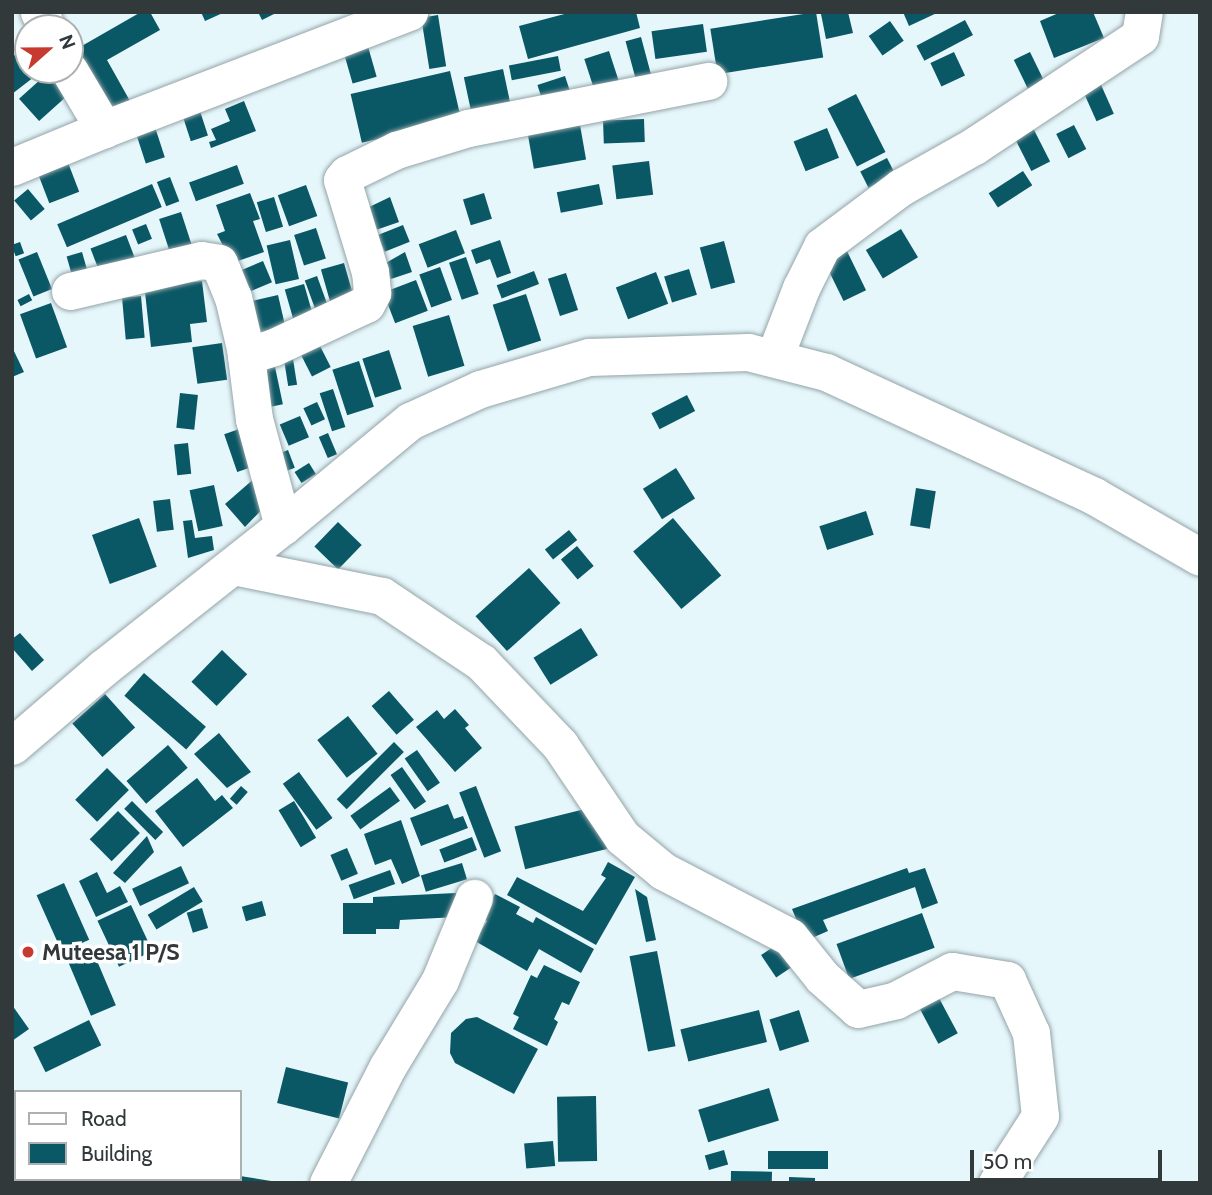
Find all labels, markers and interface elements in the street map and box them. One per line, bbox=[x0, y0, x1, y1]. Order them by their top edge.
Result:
north arrow bbox=[14, 14, 84, 84]
text: N bbox=[54, 32, 80, 52]
place label: Muteesa 1 P/S bbox=[42, 938, 180, 966]
marker: Muteesa 1 P/S bbox=[20, 944, 36, 960]
legend bbox=[14, 1090, 242, 1181]
text: Road bbox=[81, 1106, 127, 1131]
scale bar bbox=[974, 1136, 1166, 1180]
text: Building bbox=[81, 1141, 152, 1166]
text: 50 m bbox=[983, 1149, 1032, 1174]

